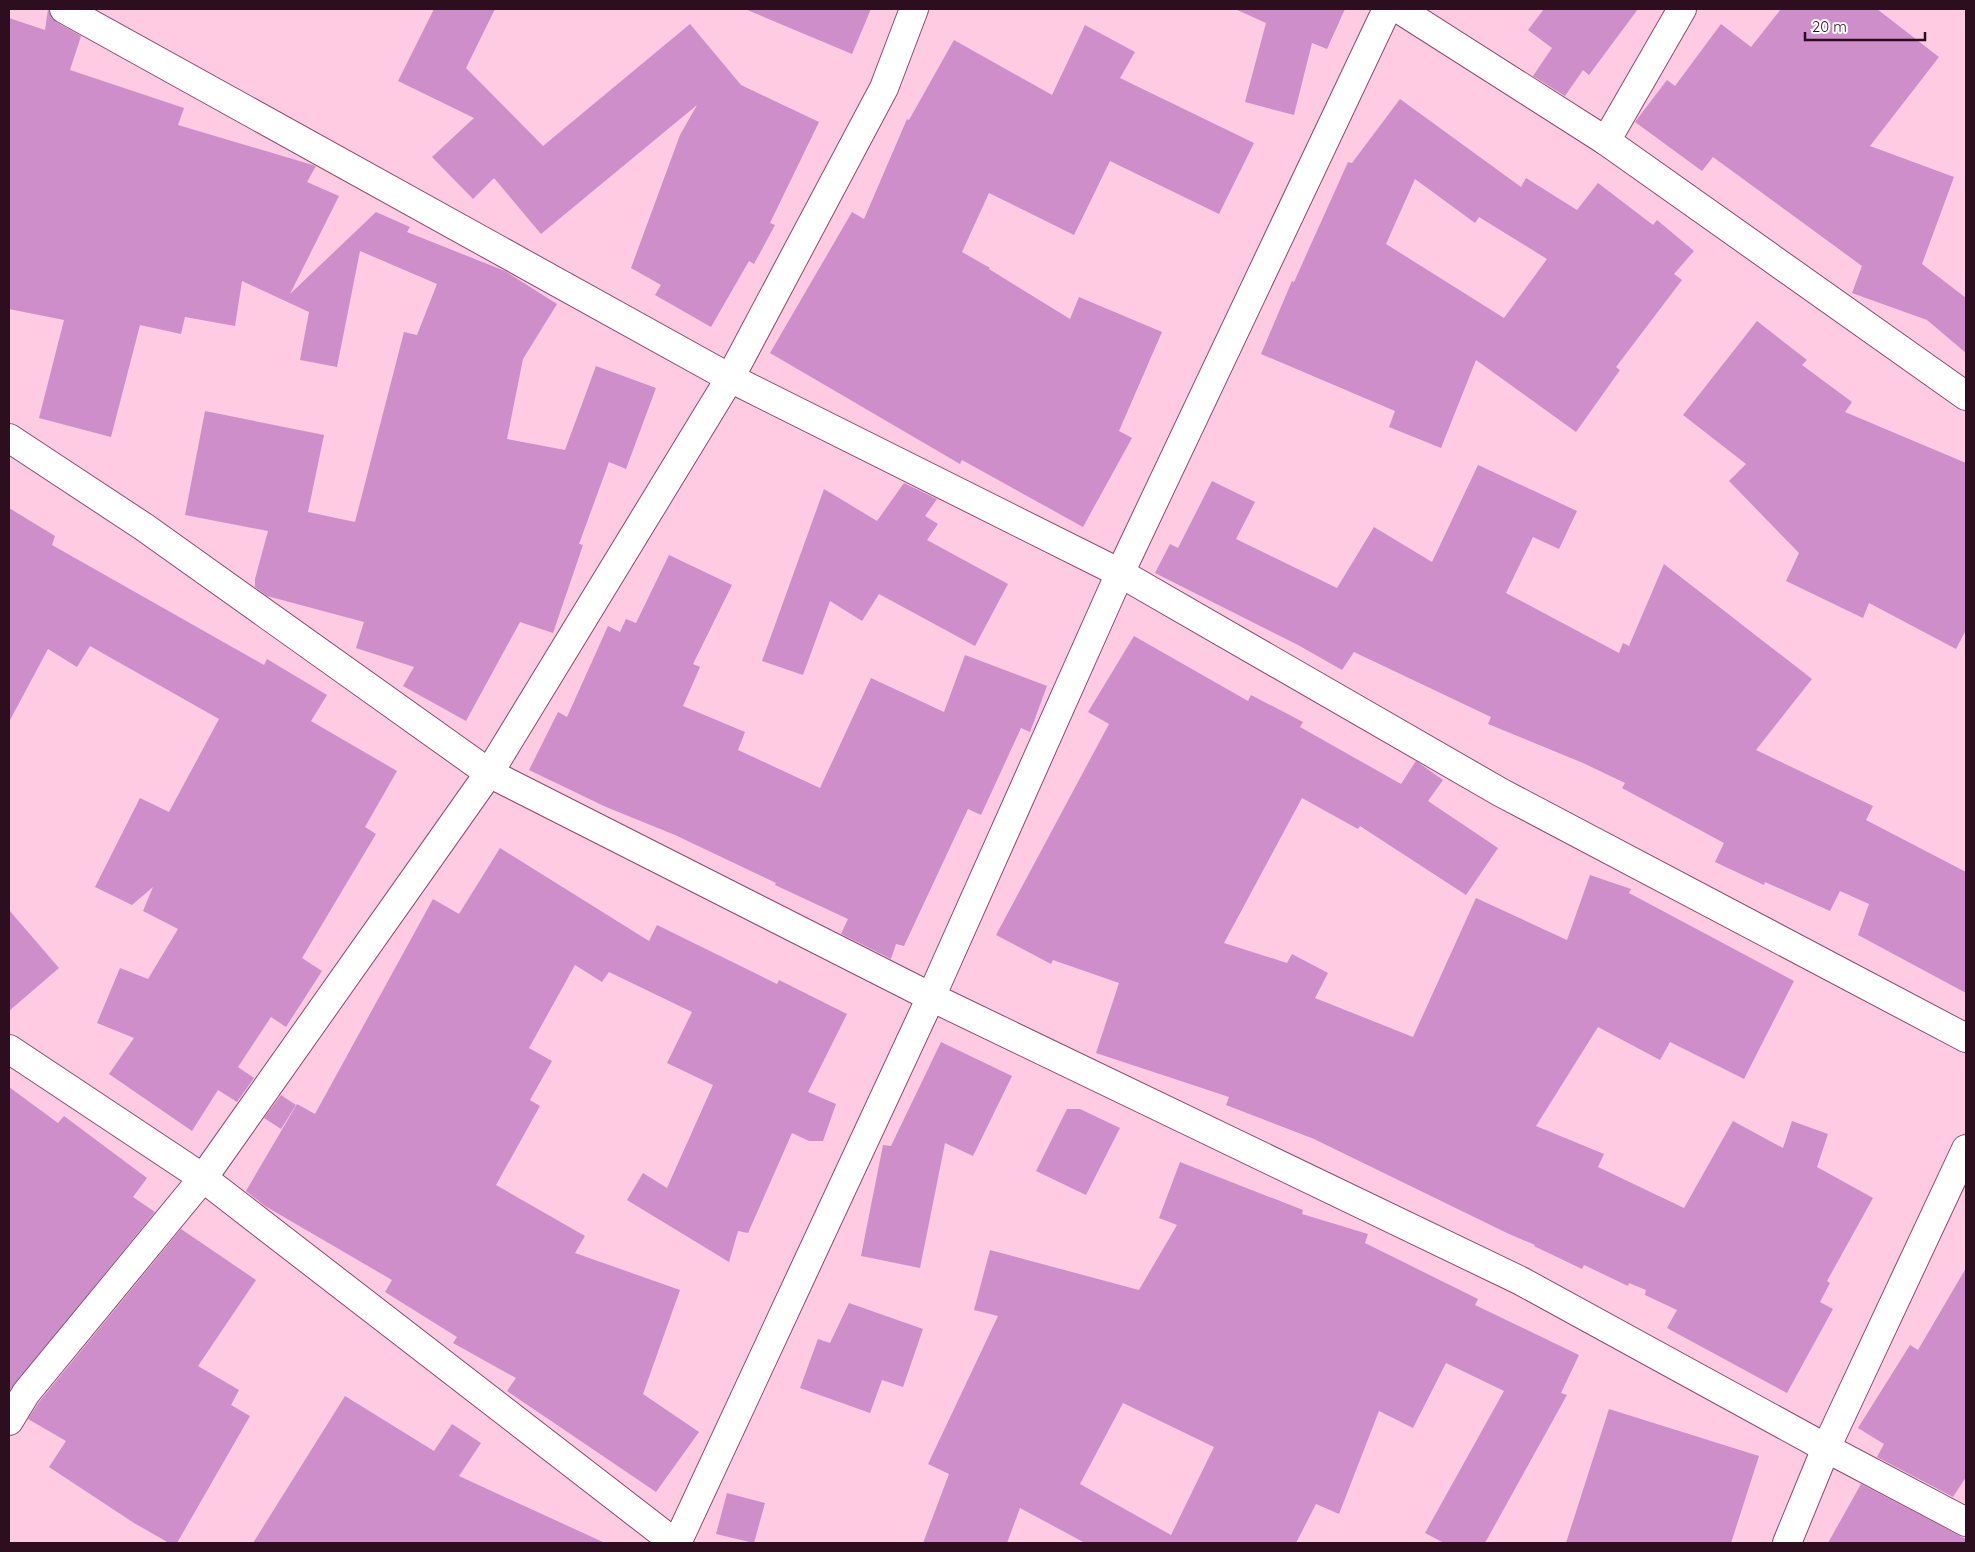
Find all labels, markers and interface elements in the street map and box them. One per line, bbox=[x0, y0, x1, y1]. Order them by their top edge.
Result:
scale bar bbox=[1805, 10, 1925, 42]
text: 20 m bbox=[1812, 17, 1847, 36]

